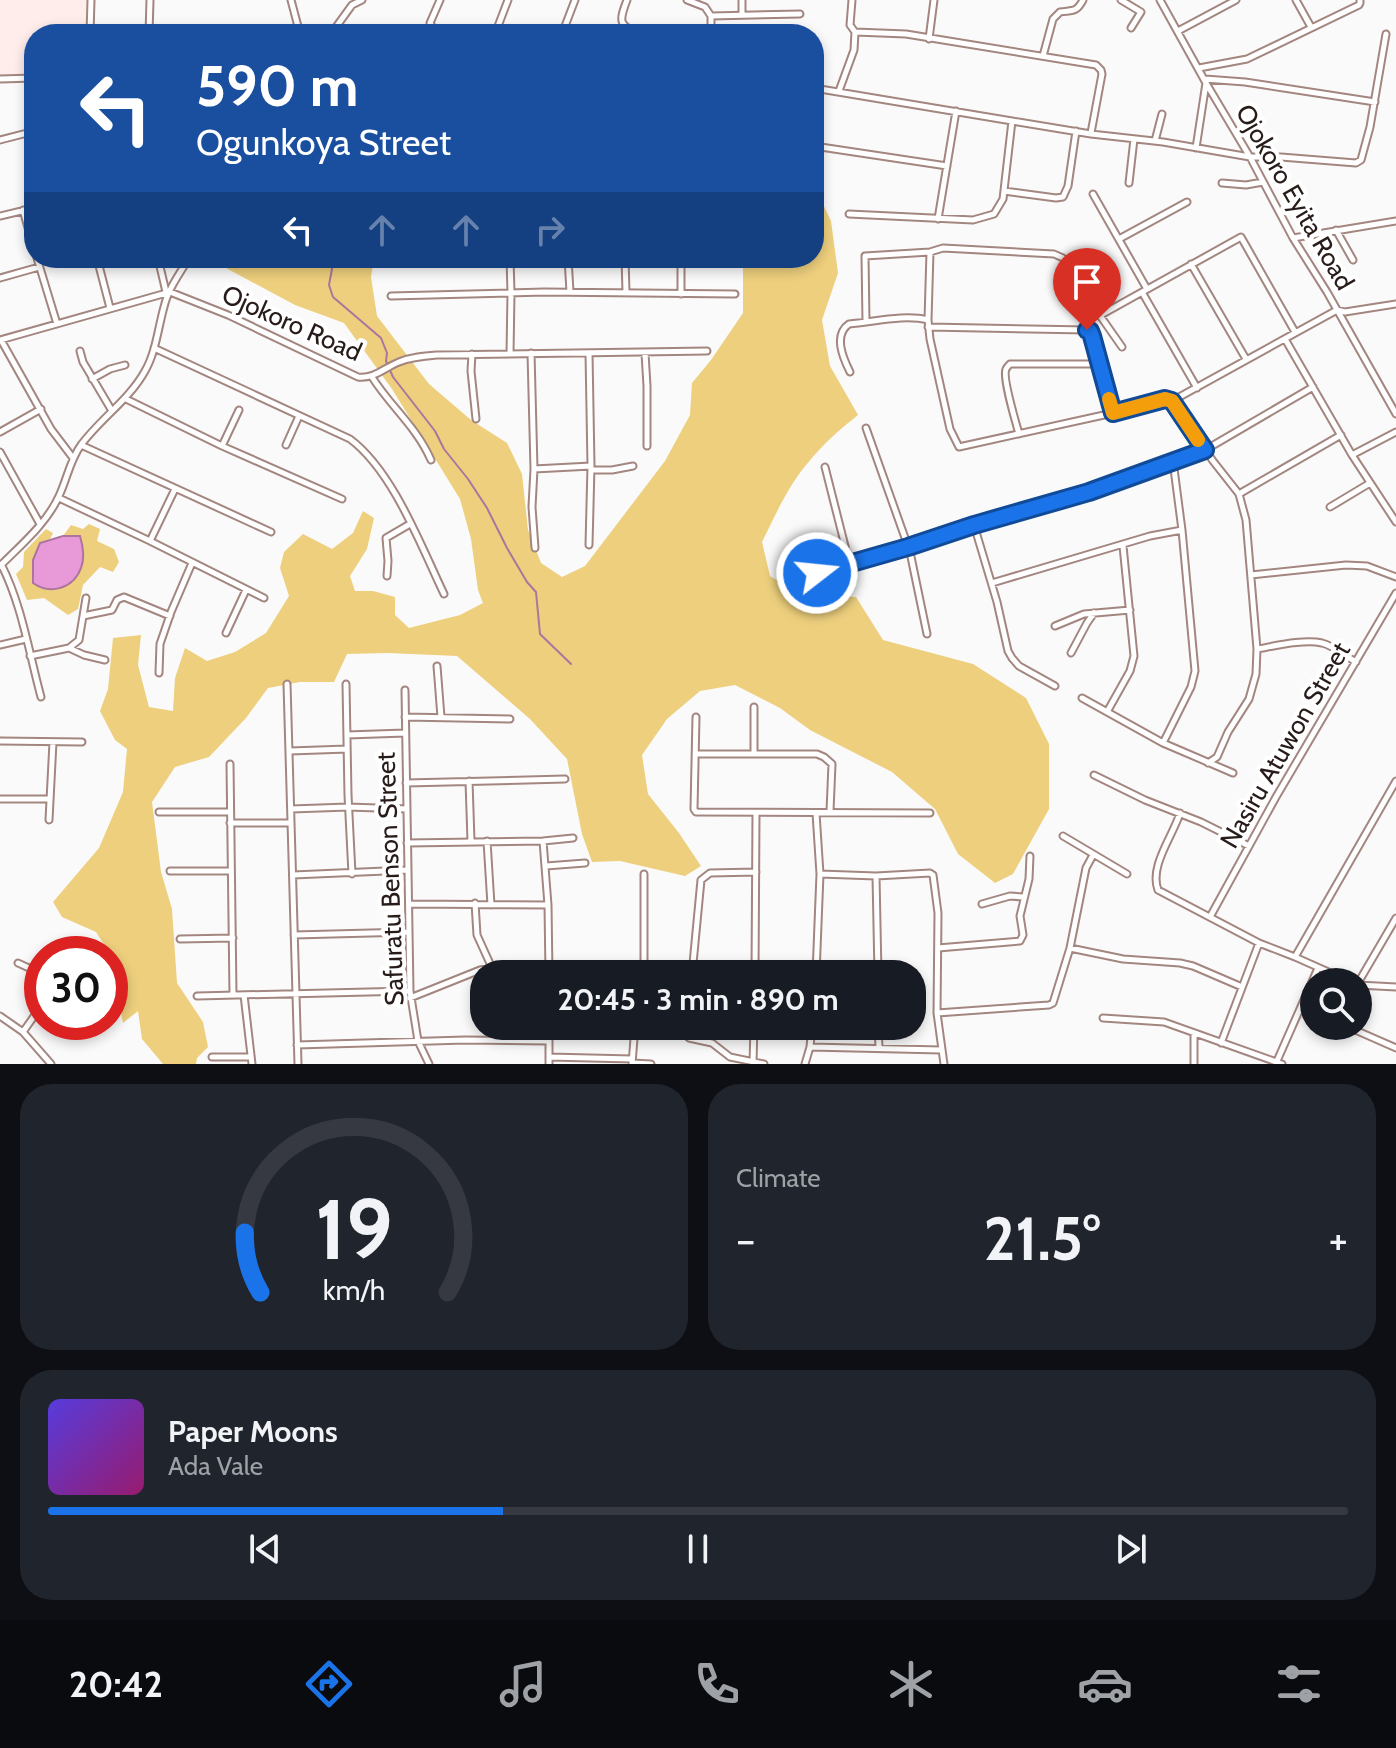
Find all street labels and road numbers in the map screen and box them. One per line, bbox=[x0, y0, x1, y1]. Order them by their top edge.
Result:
street label: Ojokoro Eyita Road bbox=[1229, 98, 1361, 296]
street label: Ojokoro Road bbox=[217, 278, 367, 368]
street label: Nasiru Atuwon Street bbox=[1213, 636, 1357, 854]
street label: Safuratu Benson Street bbox=[370, 751, 410, 1006]

